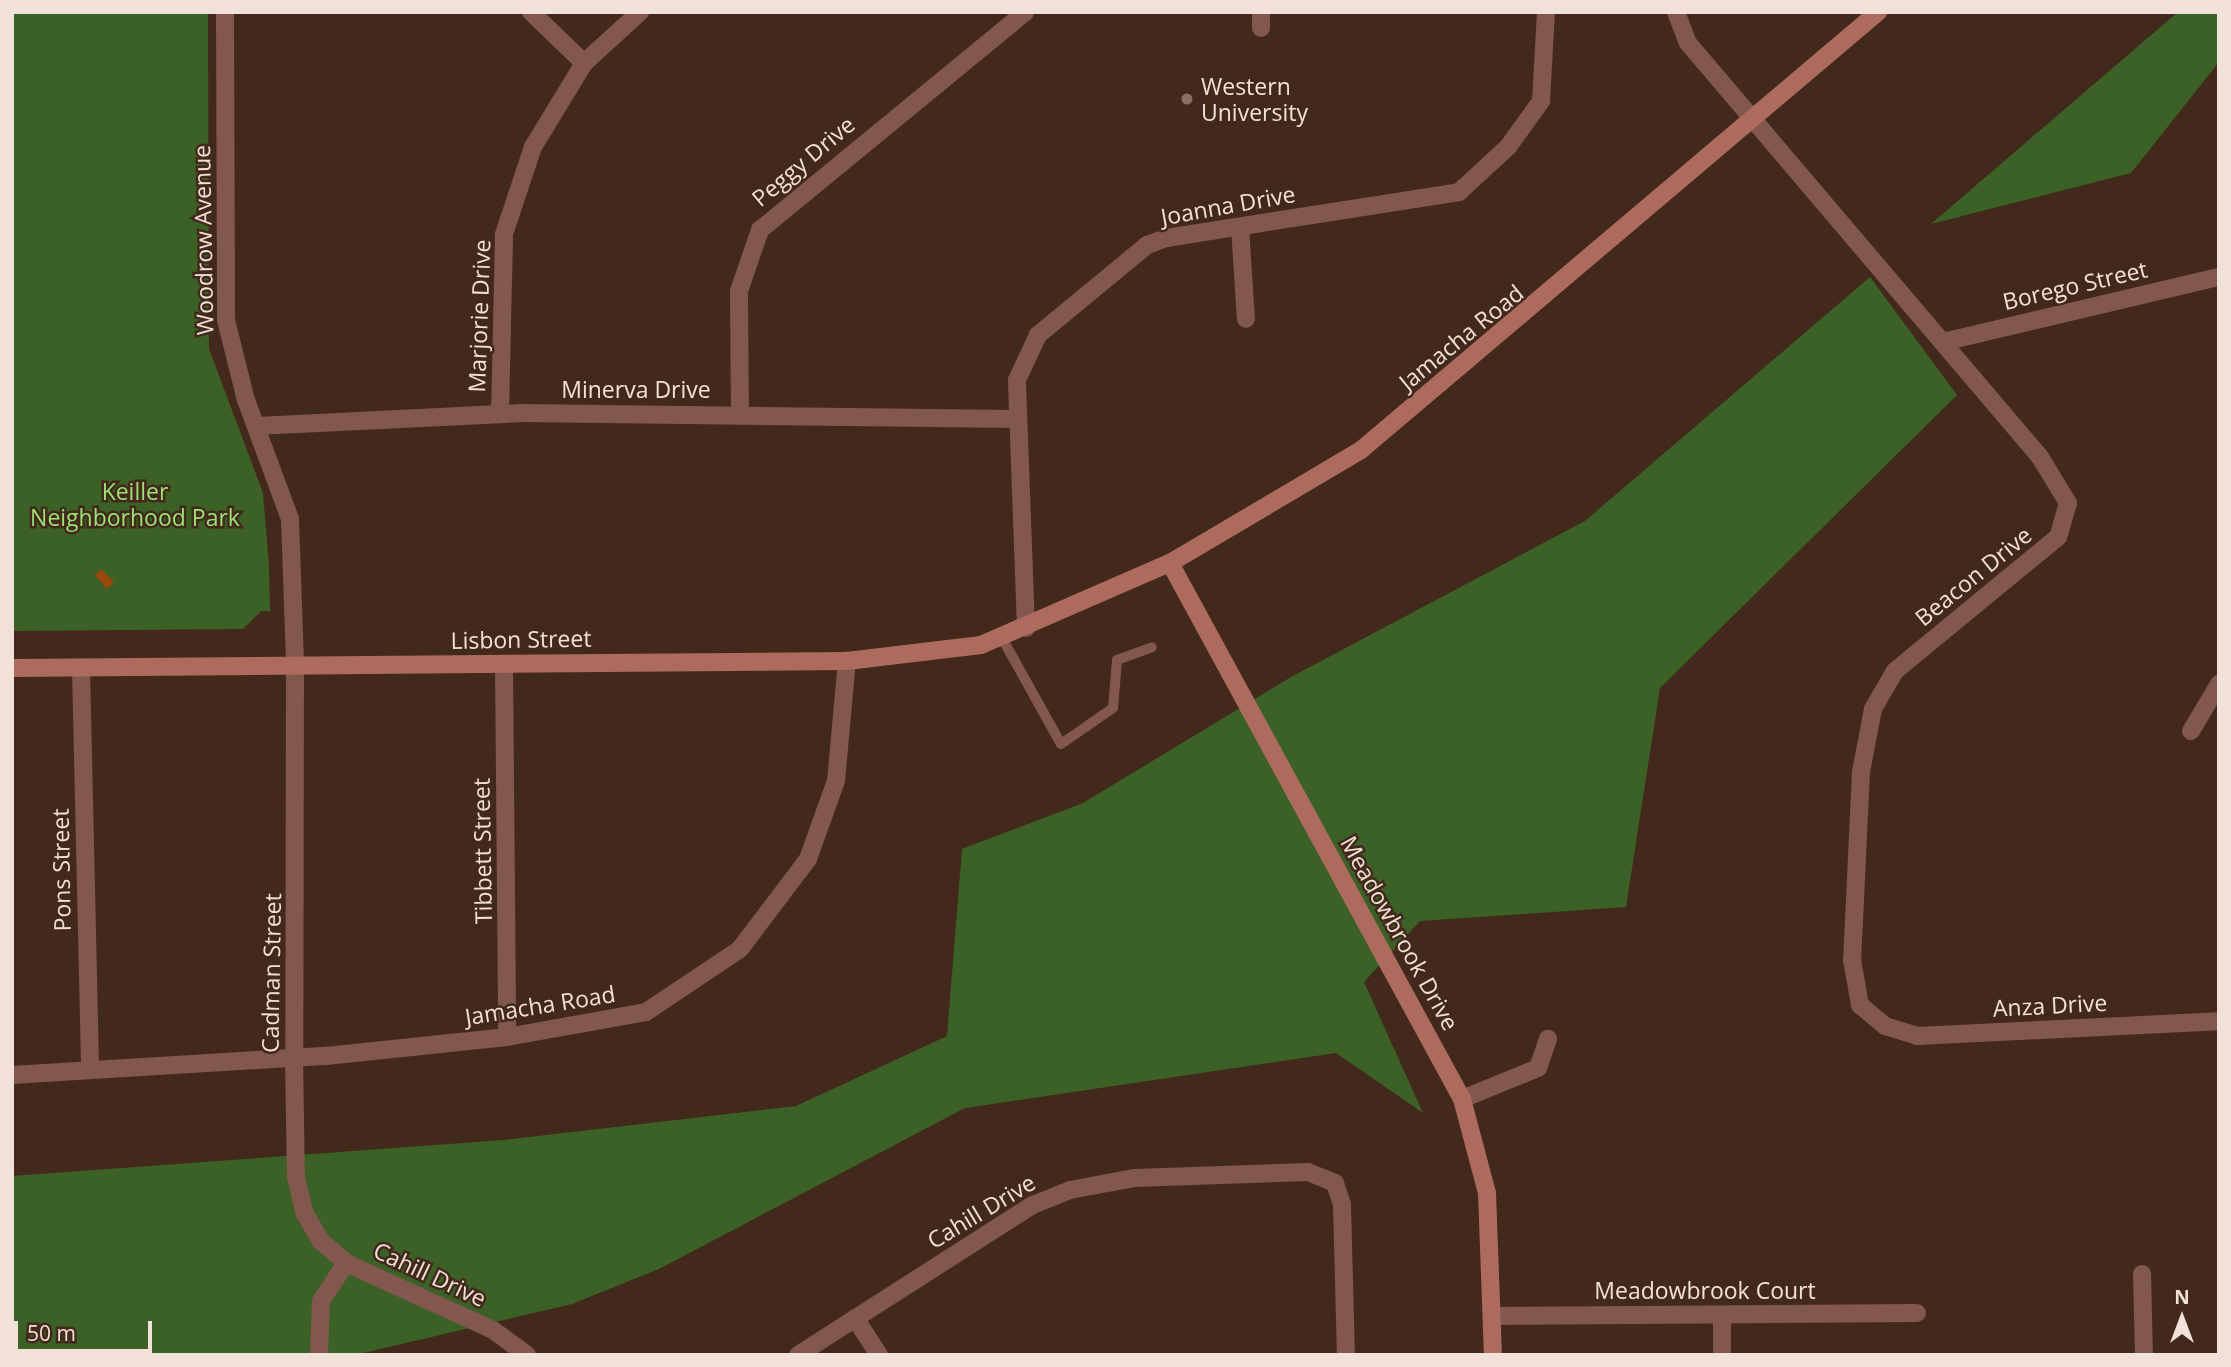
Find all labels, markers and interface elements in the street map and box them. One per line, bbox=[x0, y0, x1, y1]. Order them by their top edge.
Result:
place label: Western University bbox=[1201, 72, 1308, 126]
marker: Western University bbox=[1179, 91, 1195, 107]
street label: Peggy Drive bbox=[746, 110, 860, 212]
street label: Woodrow Avenue bbox=[188, 145, 218, 335]
street label: Joanna Drive bbox=[1159, 180, 1297, 230]
street label: Marjorie Drive bbox=[463, 239, 495, 393]
street label: Borego Street bbox=[2000, 255, 2150, 315]
street label: Jamacha Road bbox=[1393, 279, 1529, 395]
street label: Minerva Drive bbox=[561, 375, 711, 403]
park label: Keiller Neighborhood Park bbox=[30, 477, 240, 531]
street label: Beacon Drive bbox=[1909, 521, 2037, 631]
street label: Lisbon Street bbox=[450, 624, 592, 654]
street label: Tibbett Street bbox=[467, 778, 497, 924]
street label: Pons Street bbox=[46, 808, 76, 932]
street label: Meadowbrook Drive bbox=[1335, 831, 1465, 1035]
street label: Cadman Street bbox=[256, 893, 286, 1053]
street label: Jamacha Road bbox=[463, 979, 617, 1031]
street label: Anza Drive bbox=[1992, 988, 2108, 1022]
street label: Cahill Drive bbox=[922, 1168, 1040, 1254]
street label: Cahill Drive bbox=[369, 1236, 491, 1312]
street label: Meadowbrook Court bbox=[1594, 1276, 1816, 1304]
north arrow bbox=[2147, 1283, 2217, 1353]
text: N bbox=[2174, 1284, 2190, 1310]
scale bar bbox=[18, 1308, 156, 1352]
text: 50 m bbox=[27, 1319, 76, 1347]

